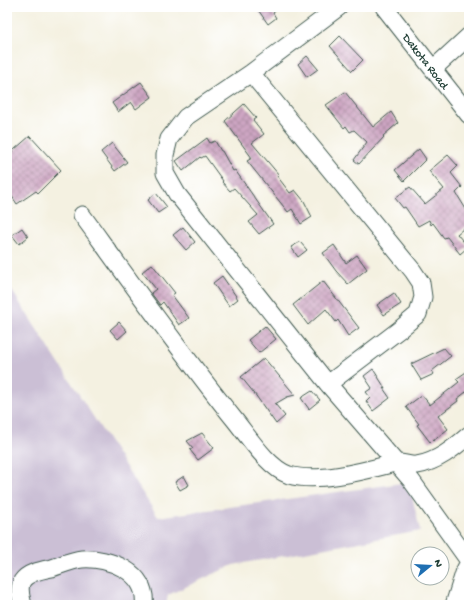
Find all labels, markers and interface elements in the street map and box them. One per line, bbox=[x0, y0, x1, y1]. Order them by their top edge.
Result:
street label: Dakota Road bbox=[398, 31, 451, 94]
north arrow bbox=[410, 546, 450, 586]
text: N bbox=[431, 558, 444, 569]

